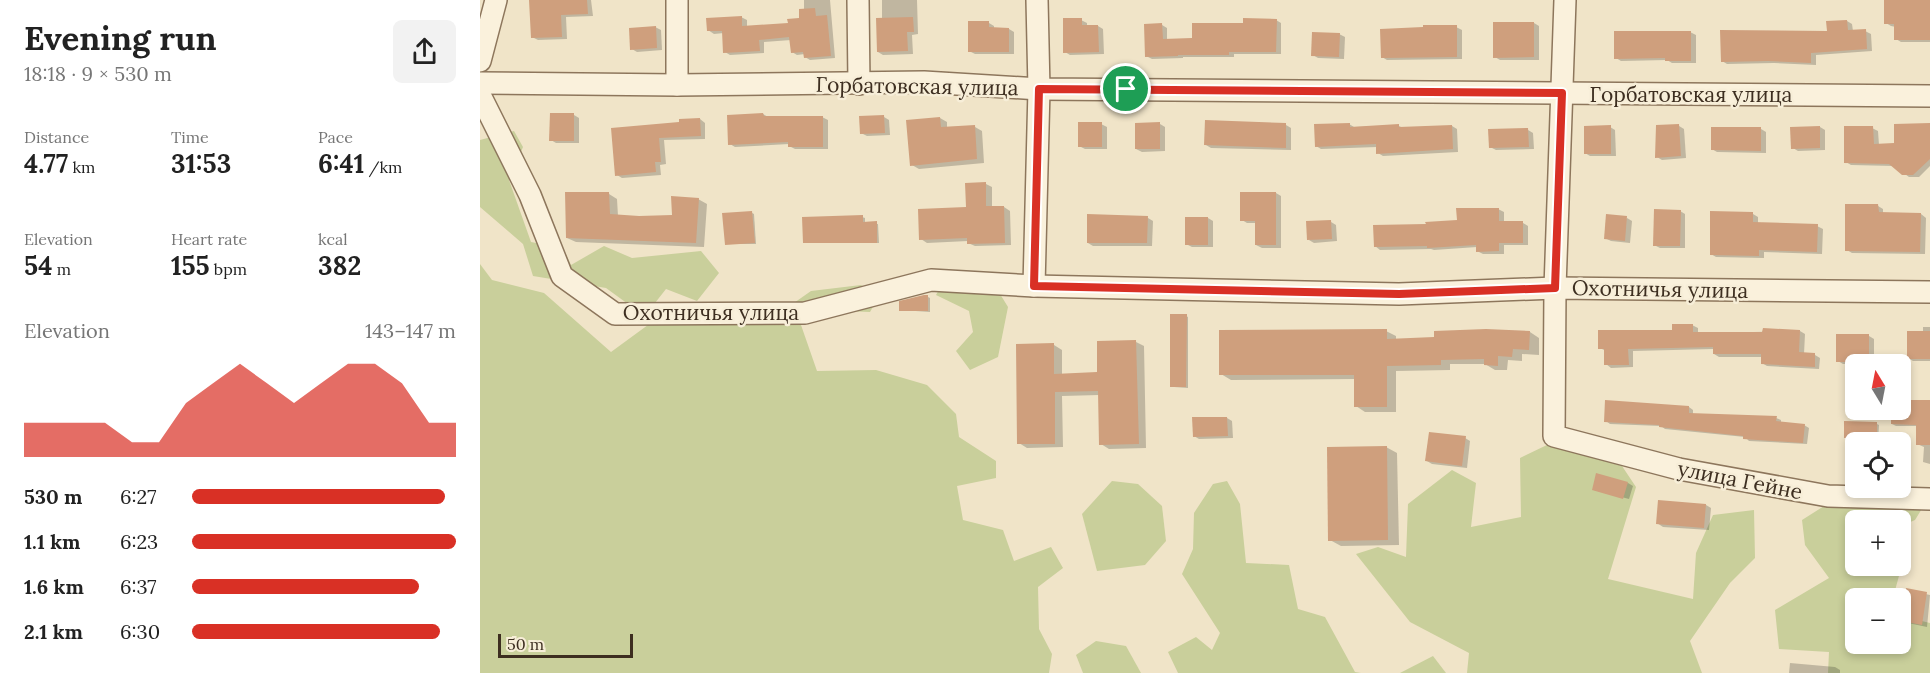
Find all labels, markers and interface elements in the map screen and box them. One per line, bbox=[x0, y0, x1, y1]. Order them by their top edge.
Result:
text: Evening run bbox=[24, 17, 216, 59]
button: share bbox=[393, 20, 456, 83]
text: 18:18 · 9 × 530 m bbox=[24, 61, 172, 86]
pin bbox=[1100, 63, 1151, 114]
street label: Горбатовская улица bbox=[815, 71, 1019, 101]
icon: arrive bbox=[1109, 72, 1142, 105]
street label: Горбатовская улица bbox=[1590, 81, 1793, 108]
text: Distance bbox=[24, 127, 89, 147]
text: Time bbox=[171, 127, 209, 147]
text: Pace bbox=[318, 127, 353, 147]
text: 4.77 bbox=[24, 147, 68, 180]
text: 31:53 bbox=[171, 147, 231, 180]
text: 6:41 bbox=[318, 147, 364, 180]
text: km bbox=[68, 157, 95, 177]
text: /km bbox=[364, 157, 402, 177]
text: Elevation bbox=[24, 229, 93, 249]
text: Heart rate bbox=[171, 229, 247, 249]
text: kcal bbox=[318, 229, 348, 249]
text: 54 bbox=[24, 249, 53, 282]
text: 155 bbox=[171, 249, 210, 282]
text: 382 bbox=[318, 249, 361, 282]
text: m bbox=[53, 259, 71, 279]
text: bpm bbox=[210, 259, 247, 279]
street label: Охотничья улица bbox=[1572, 274, 1749, 304]
street label: Охотничья улица bbox=[623, 299, 799, 326]
text: Elevation bbox=[24, 318, 110, 343]
text: 143–147 m bbox=[365, 318, 456, 343]
north arrow bbox=[1845, 354, 1911, 420]
map controls bbox=[1845, 354, 1911, 654]
button: locate bbox=[1845, 432, 1911, 498]
street label: улица Гейне bbox=[1675, 455, 1805, 505]
text: 530 m bbox=[24, 484, 82, 509]
text: 6:27 bbox=[120, 484, 157, 509]
button: + bbox=[1845, 510, 1911, 576]
text: 1.1 km bbox=[24, 529, 80, 554]
text: 6:23 bbox=[120, 529, 158, 554]
text: 1.6 km bbox=[24, 574, 84, 599]
text: 6:37 bbox=[120, 574, 156, 599]
button: − bbox=[1845, 588, 1911, 654]
text: 2.1 km bbox=[24, 619, 83, 644]
text: 6:30 bbox=[120, 619, 160, 644]
scale bar bbox=[498, 631, 633, 658]
text: 50 m bbox=[507, 634, 544, 654]

